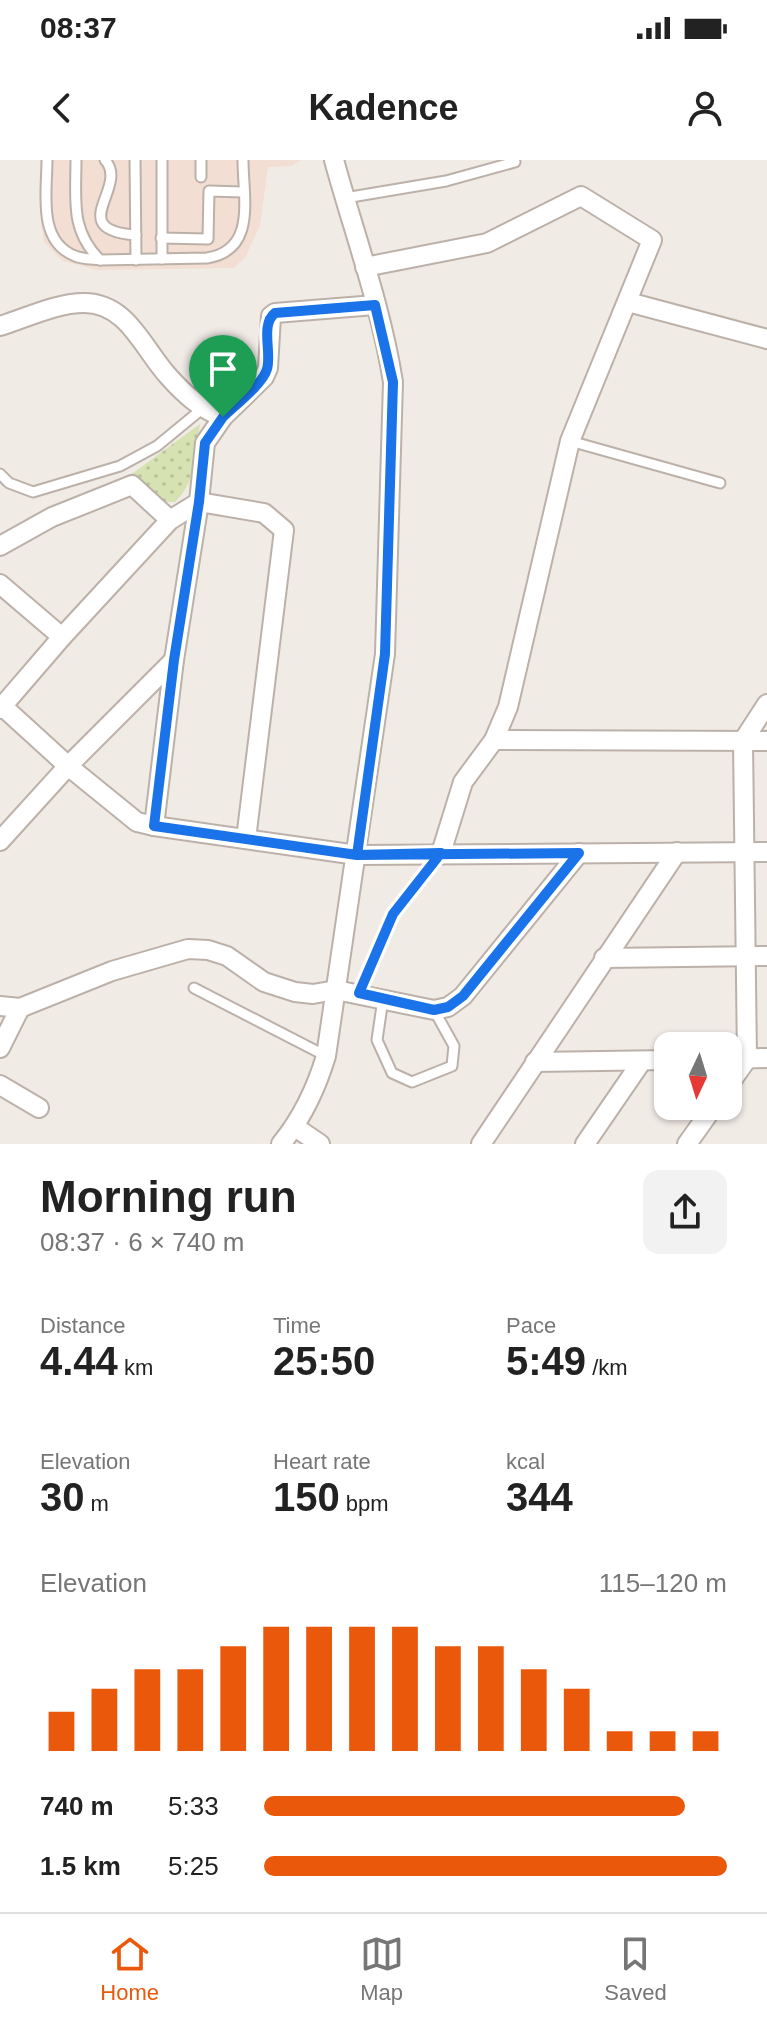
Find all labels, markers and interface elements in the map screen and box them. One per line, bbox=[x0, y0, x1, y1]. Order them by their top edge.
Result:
text: 08:37 bbox=[40, 11, 117, 44]
icon: back bbox=[40, 86, 84, 130]
icon: person bbox=[683, 86, 727, 130]
text: Kadence bbox=[308, 87, 459, 128]
pin bbox=[189, 335, 257, 417]
icon: arrive bbox=[201, 347, 245, 391]
north arrow bbox=[654, 1032, 742, 1120]
map controls bbox=[654, 1032, 742, 1120]
button: share bbox=[643, 1170, 727, 1254]
text: Morning run bbox=[40, 1172, 297, 1221]
text: 08:37 · 6 × 740 m bbox=[40, 1227, 245, 1257]
text: Distance bbox=[40, 1313, 126, 1338]
text: Time bbox=[273, 1313, 321, 1338]
text: Pace bbox=[506, 1313, 556, 1338]
text: 4.44 bbox=[40, 1339, 118, 1383]
text: 25:50 bbox=[273, 1339, 375, 1383]
text: 5:49 bbox=[506, 1339, 586, 1383]
text: km bbox=[118, 1355, 153, 1380]
text: /km bbox=[586, 1355, 628, 1380]
text: Elevation bbox=[40, 1449, 131, 1474]
text: Heart rate bbox=[273, 1449, 371, 1474]
text: kcal bbox=[506, 1449, 545, 1474]
text: 30 bbox=[40, 1475, 85, 1519]
text: 150 bbox=[273, 1475, 340, 1519]
text: 344 bbox=[506, 1475, 573, 1519]
text: m bbox=[85, 1491, 109, 1516]
text: bpm bbox=[340, 1491, 389, 1516]
text: Elevation bbox=[40, 1568, 147, 1598]
text: 115–120 m bbox=[599, 1568, 727, 1598]
text: 740 m bbox=[40, 1791, 114, 1821]
text: 5:33 bbox=[168, 1791, 219, 1821]
text: 1.5 km bbox=[40, 1851, 121, 1881]
text: 5:25 bbox=[168, 1851, 219, 1881]
tab: Home bbox=[100, 1932, 159, 2006]
tab: Map bbox=[360, 1932, 404, 2006]
tab: Saved bbox=[604, 1932, 667, 2006]

